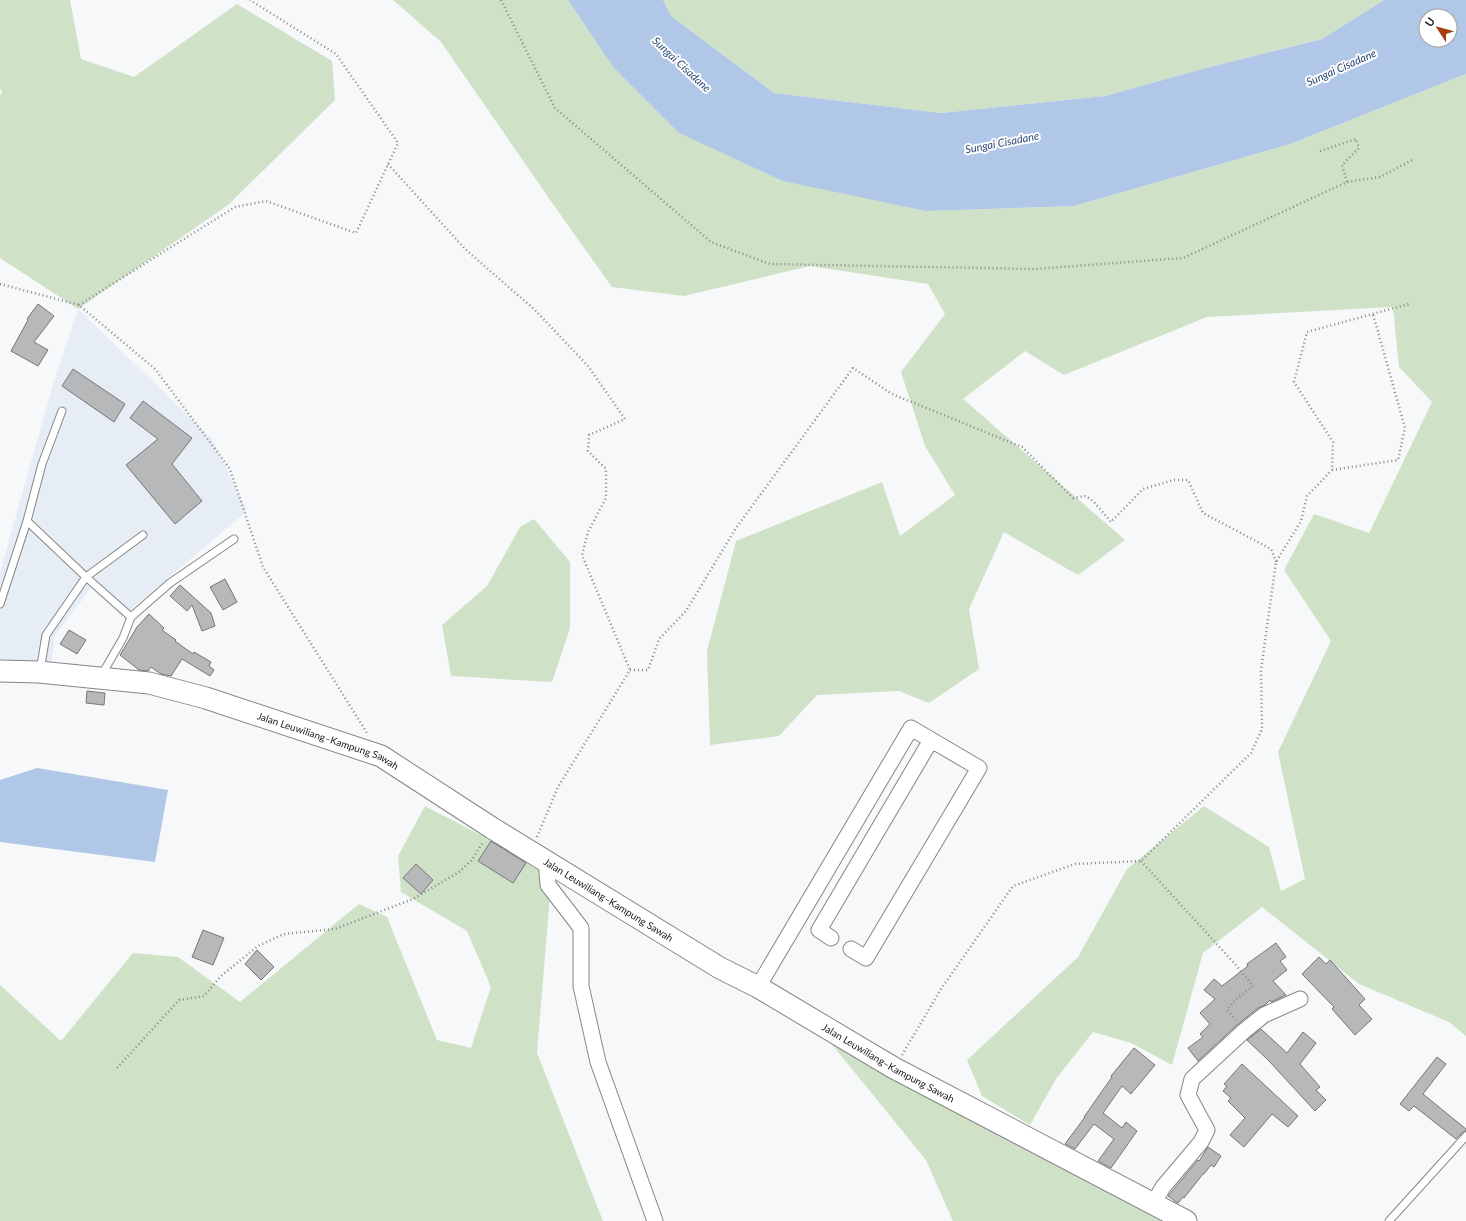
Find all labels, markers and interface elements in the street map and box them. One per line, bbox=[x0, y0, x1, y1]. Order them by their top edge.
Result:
north arrow bbox=[1418, 8, 1458, 48]
text: U bbox=[1422, 15, 1437, 29]
water label: Sungai Cisadane bbox=[650, 34, 714, 94]
water label: Sungai Cisadane bbox=[1304, 46, 1378, 88]
water label: Sungai Cisadane bbox=[964, 128, 1040, 156]
street label: Jalan Leuwiliang–Kampung Sawah bbox=[256, 709, 401, 772]
street label: Jalan Leuwiliang–Kampung Sawah bbox=[542, 855, 676, 944]
street label: Jalan Leuwiliang–Kampung Sawah bbox=[820, 1021, 957, 1105]

